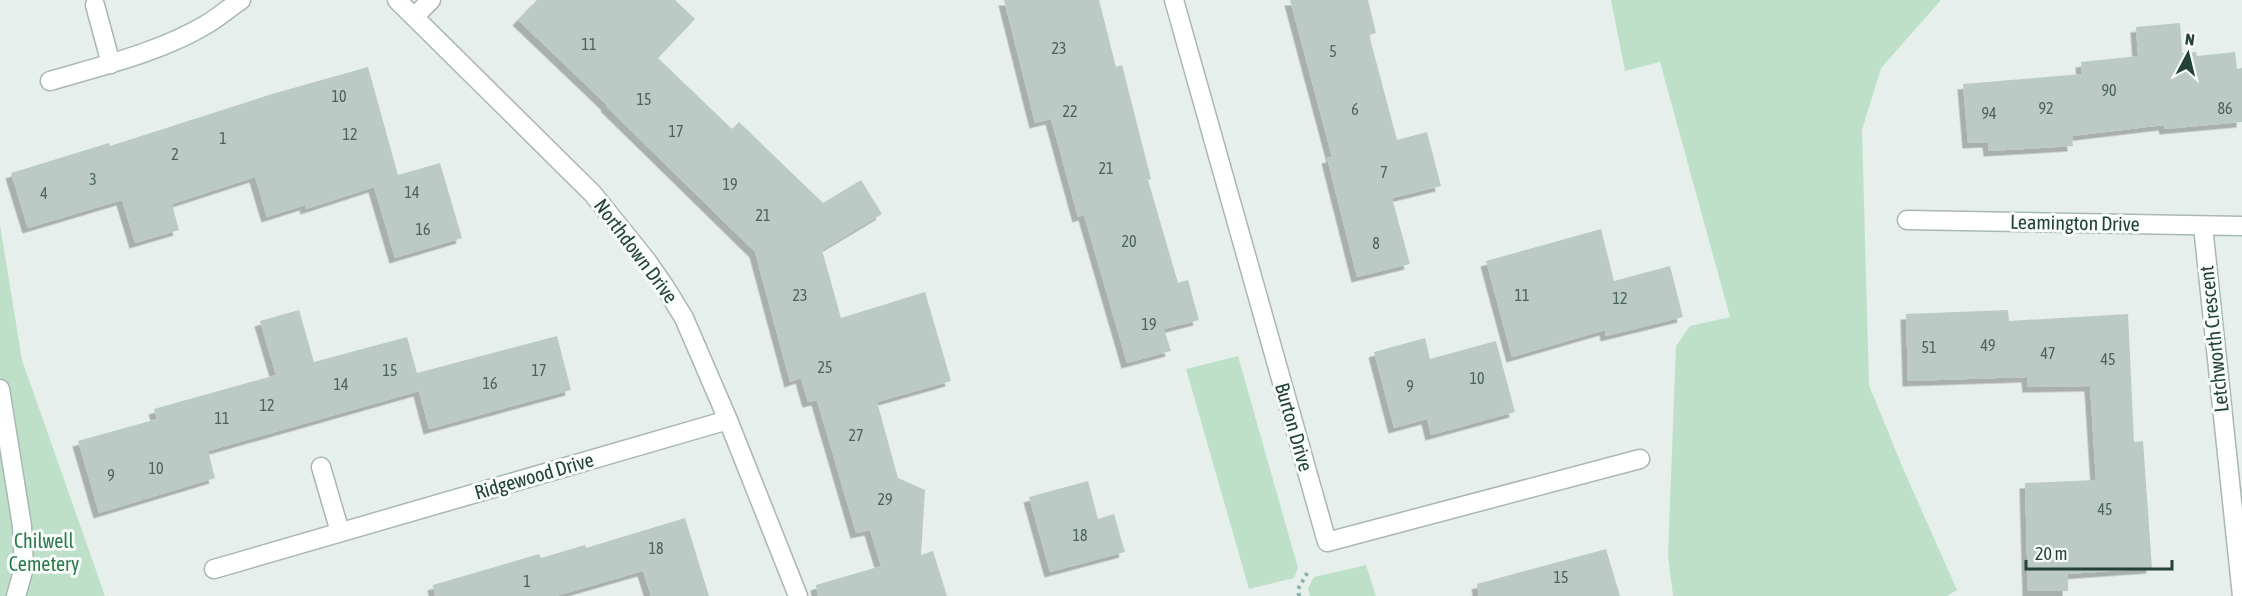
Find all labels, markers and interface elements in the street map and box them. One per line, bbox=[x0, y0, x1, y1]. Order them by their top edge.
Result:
north arrow bbox=[2158, 24, 2218, 84]
text: N bbox=[2184, 30, 2196, 49]
house number: 11 bbox=[581, 35, 597, 53]
house number: 23 bbox=[1051, 39, 1067, 57]
house number: 5 bbox=[1329, 42, 1337, 60]
house number: 90 bbox=[2101, 81, 2117, 99]
house number: 10 bbox=[331, 87, 347, 105]
house number: 15 bbox=[636, 90, 652, 108]
house number: 92 bbox=[2038, 99, 2054, 117]
house number: 86 bbox=[2217, 99, 2233, 117]
house number: 6 bbox=[1351, 100, 1359, 118]
house number: 22 bbox=[1062, 102, 1078, 120]
house number: 94 bbox=[1981, 104, 1997, 122]
house number: 17 bbox=[668, 122, 684, 140]
house number: 12 bbox=[342, 125, 358, 143]
house number: 1 bbox=[219, 129, 227, 147]
house number: 2 bbox=[171, 145, 179, 163]
house number: 21 bbox=[1098, 159, 1114, 177]
house number: 7 bbox=[1380, 163, 1388, 181]
house number: 3 bbox=[89, 170, 97, 188]
house number: 19 bbox=[722, 175, 738, 193]
house number: 14 bbox=[404, 183, 420, 201]
house number: 4 bbox=[40, 184, 48, 202]
street label: Northdown Drive bbox=[590, 194, 683, 307]
house number: 21 bbox=[755, 206, 771, 224]
street label: Leamington Drive bbox=[2010, 210, 2140, 235]
house number: 16 bbox=[415, 220, 431, 238]
house number: 20 bbox=[1121, 232, 1137, 250]
house number: 8 bbox=[1372, 234, 1380, 252]
street label: Letchworth Crescent bbox=[2194, 264, 2233, 414]
house number: 23 bbox=[792, 286, 808, 304]
house number: 11 bbox=[1514, 286, 1530, 304]
house number: 12 bbox=[1612, 289, 1628, 307]
house number: 19 bbox=[1141, 315, 1157, 333]
house number: 49 bbox=[1980, 336, 1996, 354]
house number: 51 bbox=[1921, 338, 1937, 356]
house number: 47 bbox=[2040, 344, 2056, 362]
house number: 45 bbox=[2100, 350, 2116, 368]
house number: 25 bbox=[817, 358, 833, 376]
house number: 15 bbox=[382, 361, 398, 379]
house number: 17 bbox=[531, 361, 547, 379]
house number: 10 bbox=[1469, 369, 1485, 387]
house number: 16 bbox=[482, 374, 498, 392]
house number: 14 bbox=[333, 375, 349, 393]
house number: 9 bbox=[1406, 377, 1414, 395]
street label: Burton Drive bbox=[1271, 380, 1318, 474]
house number: 12 bbox=[259, 396, 275, 414]
house number: 11 bbox=[214, 409, 230, 427]
house number: 27 bbox=[848, 426, 864, 444]
street label: Ridgewood Drive bbox=[472, 448, 596, 503]
house number: 10 bbox=[148, 459, 164, 477]
house number: 9 bbox=[107, 466, 115, 484]
house number: 29 bbox=[877, 490, 893, 508]
house number: 45 bbox=[2097, 500, 2113, 518]
house number: 18 bbox=[1072, 526, 1088, 544]
park label: Chilwell Cemetery bbox=[9, 529, 79, 575]
scale bar bbox=[2026, 533, 2172, 571]
house number: 18 bbox=[648, 539, 664, 557]
text: 20 m bbox=[2035, 543, 2067, 564]
house number: 15 bbox=[1553, 568, 1569, 586]
house number: 1 bbox=[523, 572, 531, 590]

